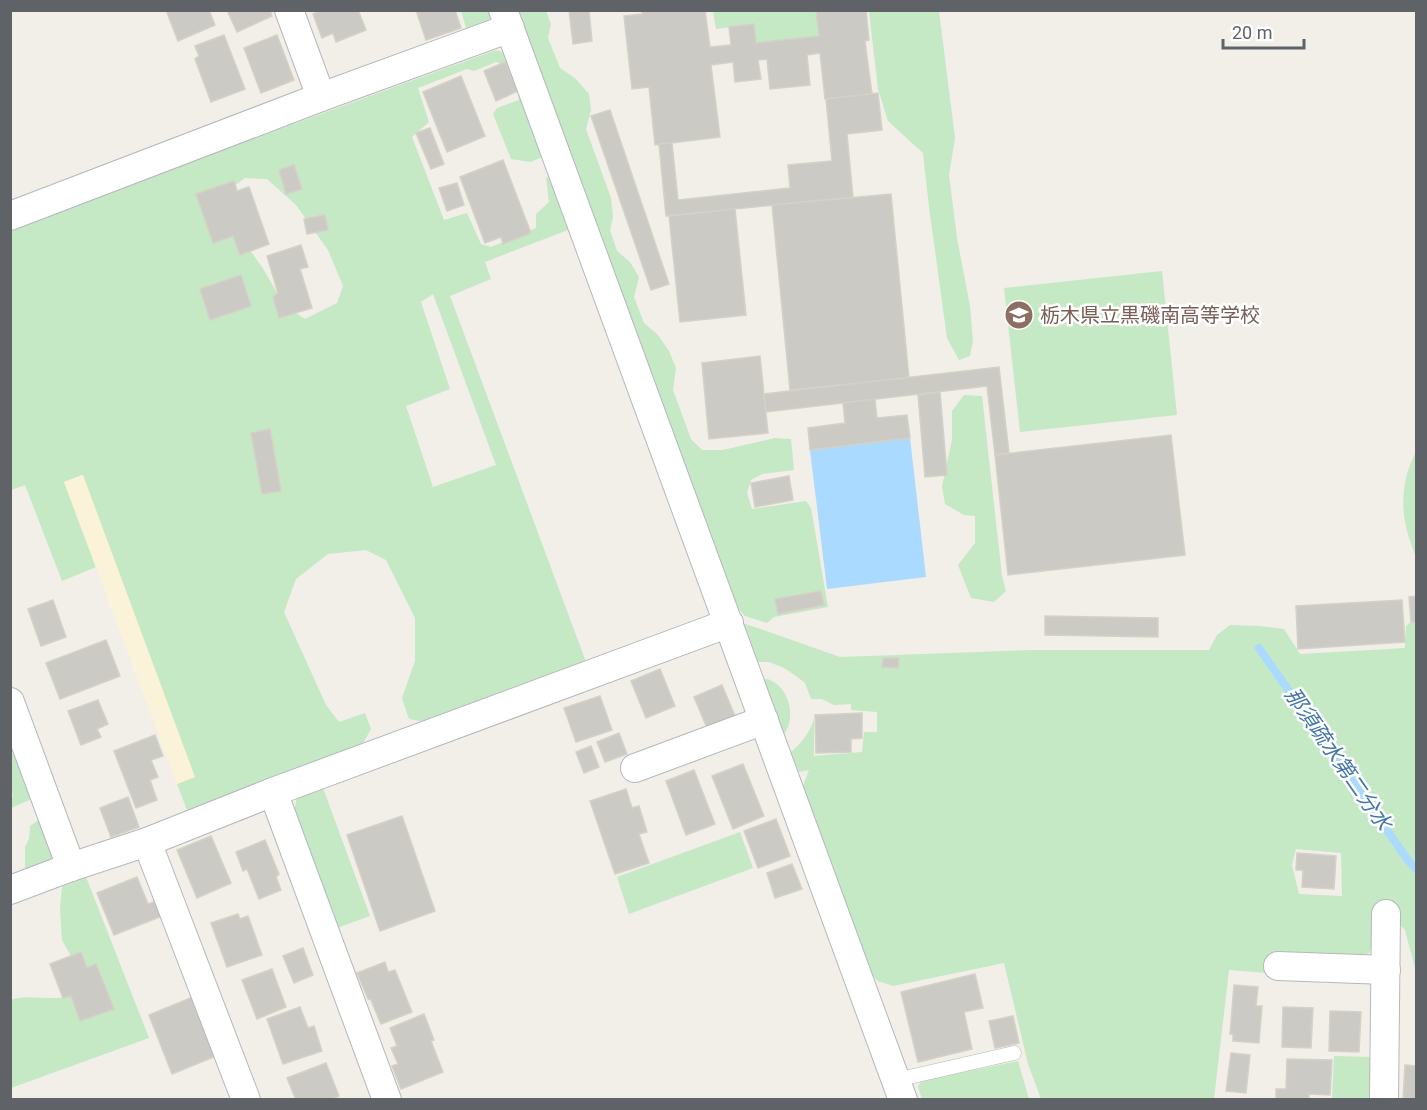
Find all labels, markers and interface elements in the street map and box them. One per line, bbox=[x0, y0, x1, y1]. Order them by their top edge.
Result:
scale bar bbox=[1223, 12, 1304, 50]
text: 20 m bbox=[1232, 22, 1272, 43]
school or university icon: 栃木県立黒磯南高等学校 bbox=[1003, 299, 1035, 331]
place label: 栃木県立黒磯南高等学校 bbox=[1040, 303, 1260, 327]
water label: 那須疏水第二分水 bbox=[1280, 683, 1397, 836]

